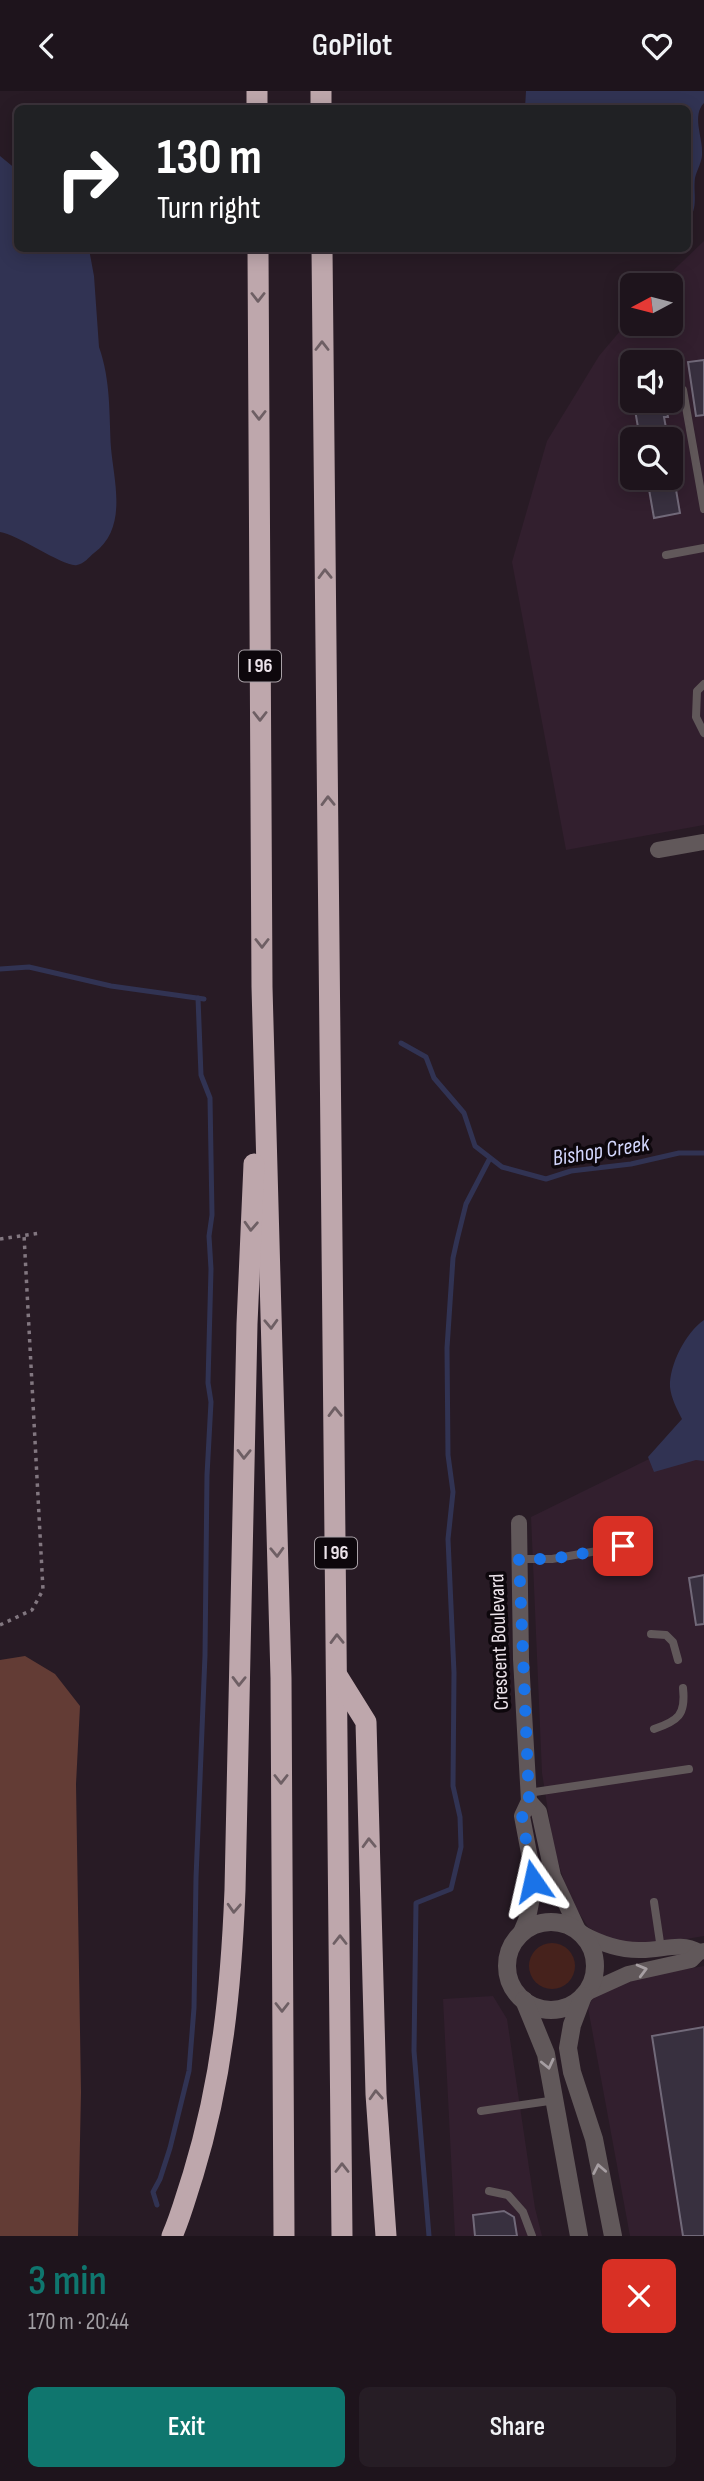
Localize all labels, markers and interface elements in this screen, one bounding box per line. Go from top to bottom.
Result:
text: GoPilot [312,26,392,65]
icon: back [28,27,66,65]
icon: heart [638,27,676,65]
text: 130 m [157,129,262,188]
icon: right [42,133,133,224]
text: Turn right [157,189,261,228]
north arrow [620,273,682,336]
map controls [620,273,683,490]
one-way arrow [250,293,266,303]
one-way arrow [314,341,330,351]
button: sound [620,350,683,413]
one-way arrow [251,410,267,420]
button: search [620,427,683,490]
one-way arrow [317,568,332,579]
road number: I 96 [239,651,281,681]
one-way arrow [252,711,268,721]
one-way arrow [320,796,335,807]
one-way arrow [254,938,269,949]
water label: Bishop Creek [551,1129,653,1172]
one-way arrow [244,1221,259,1232]
one-way arrow [263,1320,279,1330]
one-way arrow [327,1406,343,1417]
one-way arrow [236,1449,252,1459]
pin [593,1516,653,1576]
icon: arrive [604,1527,642,1565]
road number: I 96 [315,1537,357,1569]
one-way arrow [269,1547,285,1557]
street label: Crescent Boulevard [484,1573,514,1711]
one-way arrow [329,1634,345,1644]
one-way arrow [232,1676,247,1687]
one-way arrow [273,1774,289,1785]
one-way arrow [361,1837,377,1847]
position arrow [496,1844,570,1918]
one-way arrow [227,1903,242,1914]
one-way arrow [332,1935,348,1945]
one-way arrow [636,1964,648,1978]
one-way arrow [274,2002,290,2012]
one-way arrow [540,2058,554,2070]
one-way arrow [368,2089,383,2100]
one-way arrow [334,2162,350,2173]
one-way arrow [593,2163,608,2175]
text: 3 min [28,2256,107,2307]
button: close [602,2259,676,2333]
text: 170 m · 20:44 [28,2308,129,2336]
button: Exit [28,2387,345,2467]
button: Share [359,2387,676,2467]

